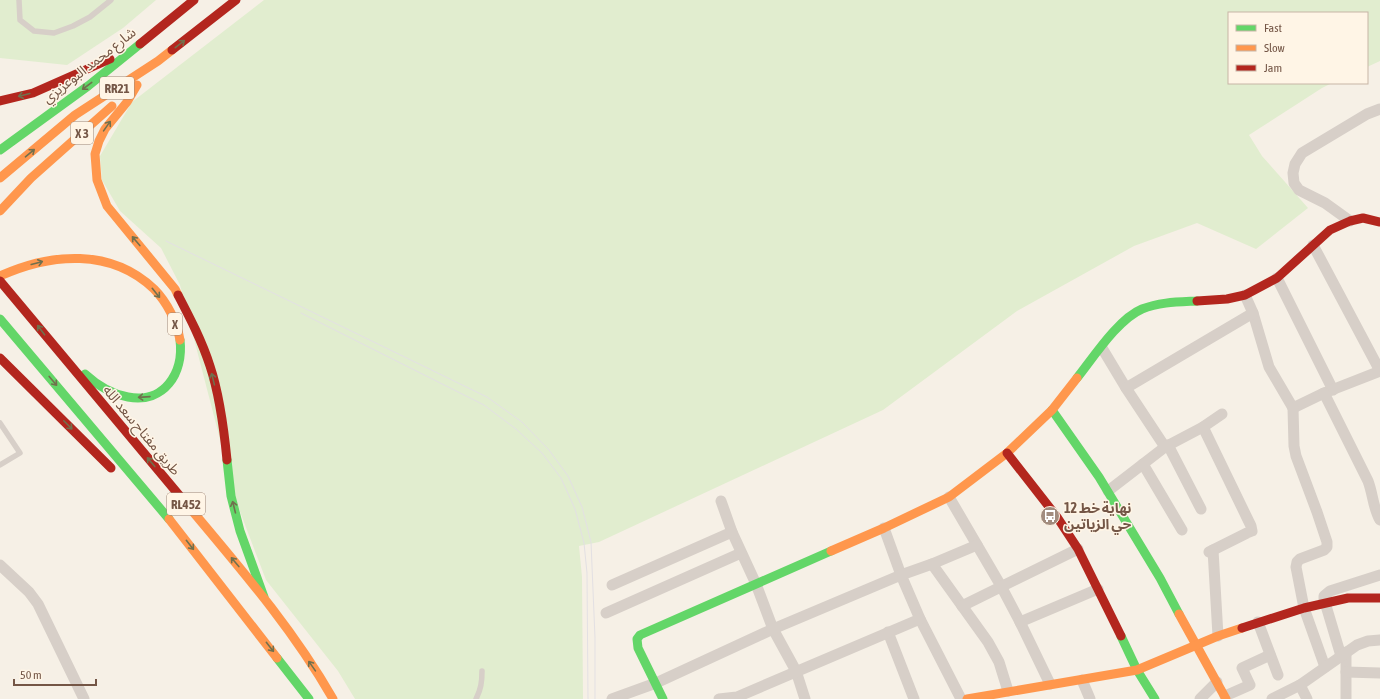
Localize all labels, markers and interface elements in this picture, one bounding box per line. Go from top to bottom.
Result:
legend [1228,12,1368,84]
text: Fast [1264,21,1282,35]
street label: شارع محمد البوعزيزي [39,24,141,109]
one-way arrow [174,40,185,48]
text: Slow [1264,41,1285,55]
text: Jam [1264,61,1282,75]
road number: RR21 [100,77,134,99]
one-way arrow [82,82,93,91]
one-way arrow [18,92,31,100]
one-way arrow [103,121,111,132]
road number: X 3 [71,122,93,144]
one-way arrow [24,149,35,158]
one-way arrow [132,235,141,246]
one-way arrow [30,259,43,266]
one-way arrow [152,287,161,298]
road number: X [168,313,182,335]
one-way arrow [37,325,45,336]
one-way arrow [209,373,216,386]
one-way arrow [48,375,57,386]
street label: طريق مفتاح سعد الله [98,382,184,480]
one-way arrow [138,394,151,401]
one-way arrow [63,420,73,430]
one-way arrow [147,457,156,468]
road number: RL452 [167,493,205,515]
place label: نهاية خط 12 حي الزياتين [1064,500,1132,535]
one-way arrow [230,501,237,514]
bus stop icon: نهاية خط 12 حي الزياتين [1039,505,1061,527]
one-way arrow [186,539,194,550]
one-way arrow [230,557,239,567]
one-way arrow [266,642,274,653]
scale bar [14,661,96,687]
one-way arrow [308,661,316,672]
text: 50 m [20,668,42,682]

